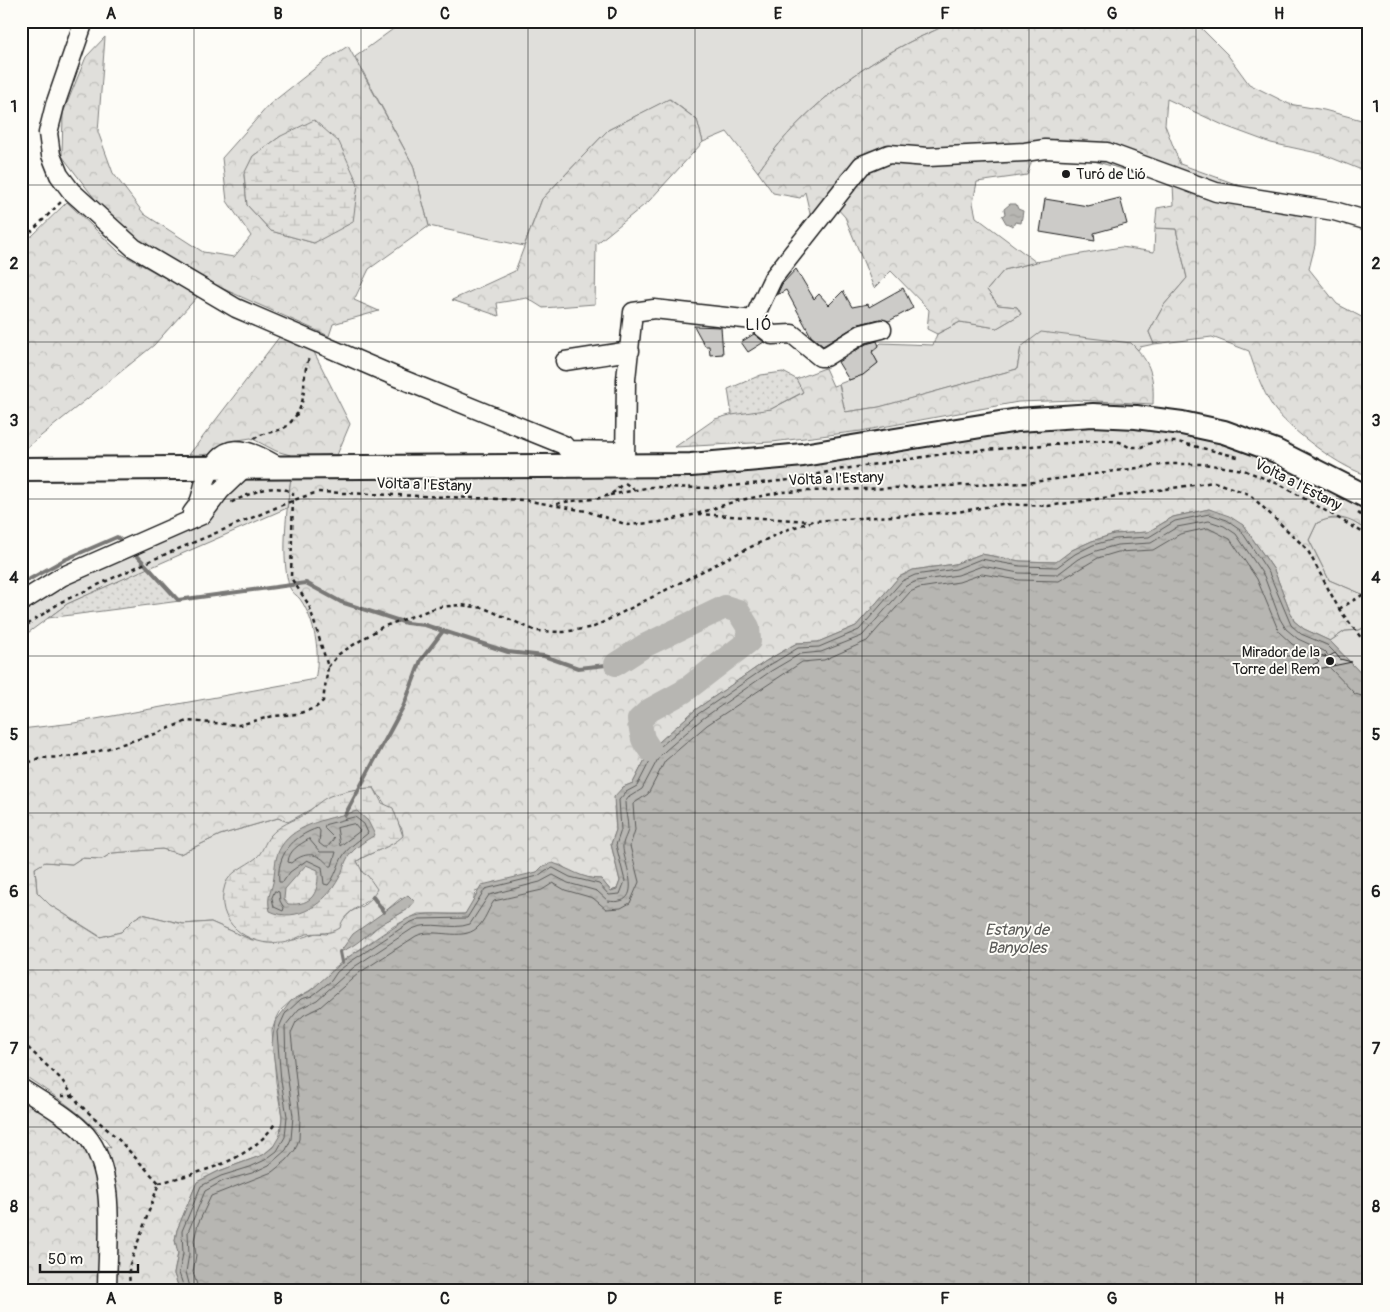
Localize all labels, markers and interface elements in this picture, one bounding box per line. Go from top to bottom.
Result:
text: A [106,4,117,24]
text: B [273,4,283,24]
text: C [440,4,450,24]
text: D [607,4,617,24]
text: E [774,4,783,24]
text: F [940,4,950,24]
text: G [1107,4,1118,24]
text: H [1274,4,1284,24]
text: 1 [11,97,17,117]
text: 1 [1373,97,1379,117]
place label: Turó de Lió [1076,165,1146,184]
marker: Turó de Lió [1060,168,1072,180]
text: 2 [10,254,19,274]
text: 2 [1372,254,1381,274]
district label: LIÓ [745,314,773,335]
text: 3 [10,411,19,431]
text: 3 [1372,411,1381,431]
street label: Volta a l'Estany [1251,455,1345,515]
street label: Volta a l'Estany [788,468,885,490]
street label: Volta a l'Estany [376,474,473,496]
text: 4 [9,568,19,588]
text: 4 [1371,568,1381,588]
place label: Mirador de la Torre del Rem [1232,643,1320,679]
marker: Mirador de la Torre del Rem [1324,655,1336,667]
text: 5 [10,725,19,745]
text: 5 [1372,725,1381,745]
text: 6 [9,882,19,902]
text: 6 [1371,882,1381,902]
water label: Estany de Banyoles [985,920,1051,958]
text: 7 [10,1039,19,1059]
text: 7 [1372,1039,1381,1059]
text: 8 [10,1197,18,1217]
text: 8 [1372,1197,1380,1217]
scale bar [40,1242,138,1274]
text: 50 m [48,1250,83,1269]
text: A [106,1289,117,1309]
text: B [273,1289,283,1309]
text: C [440,1289,450,1309]
text: D [607,1289,617,1309]
text: E [774,1289,783,1309]
text: F [940,1289,950,1309]
text: G [1107,1289,1118,1309]
text: H [1274,1289,1284,1309]

